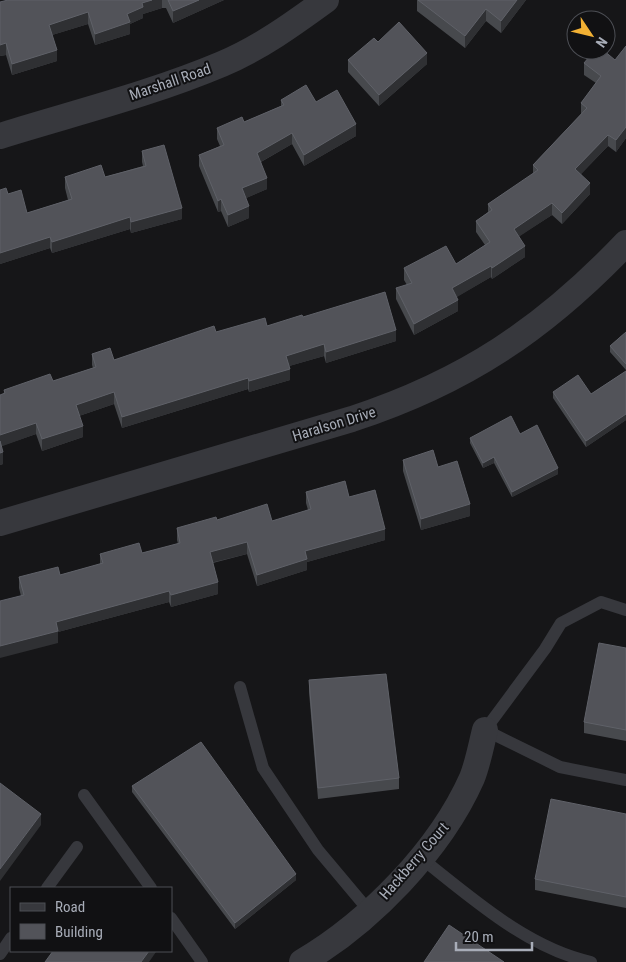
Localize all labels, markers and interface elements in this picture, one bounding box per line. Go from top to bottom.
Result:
north arrow [566,10,616,60]
text: N [593,34,611,51]
street label: Marshall Road [127,60,213,104]
street label: Haralson Drive [290,403,378,445]
street label: Hackberry Court [376,819,452,903]
legend [10,887,172,952]
text: Road [55,898,85,916]
scale bar [456,920,532,952]
text: Building [55,923,103,941]
text: 20 m [464,928,494,946]

